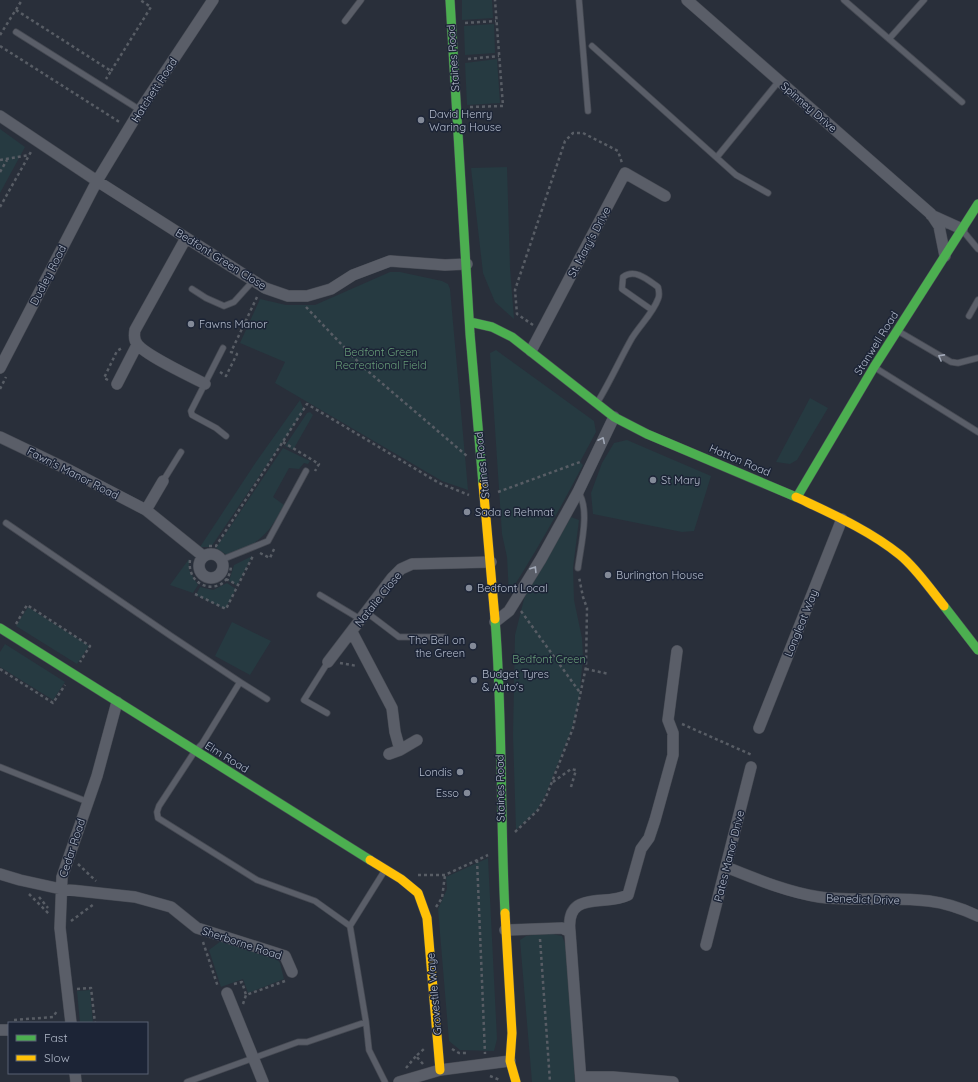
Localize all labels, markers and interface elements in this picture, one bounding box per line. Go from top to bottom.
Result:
street label: Staines Road [444,24,462,92]
street label: Hatchett Road [128,55,180,125]
street label: Spinney Drive [778,79,840,135]
place label: David Henry Waring House [429,107,501,134]
marker: David Henry Waring House [416,115,426,125]
street label: St. Mary's Drive [565,204,613,280]
street label: Bedfont Green Close [173,225,269,293]
street label: Dudley Road [27,242,69,308]
street label: Stanwell Road [851,308,901,378]
place label: Fawns Manor [199,317,268,331]
marker: Fawns Manor [186,319,196,329]
park label: Bedfont Green Recreational Field [335,345,427,372]
one-way arrow [938,355,945,362]
street label: Staines Road [472,431,492,499]
one-way arrow [597,437,605,444]
street label: Hatton Road [707,441,773,479]
street label: Fawn's Manor Road [25,444,121,502]
place label: St Mary [661,473,700,487]
marker: St Mary [648,475,658,485]
place label: Sada e Rehmat [475,505,554,519]
marker: Sada e Rehmat [462,507,472,517]
one-way arrow [530,566,537,573]
place label: Burlington House [616,568,704,582]
street label: Natalie Close [352,569,404,629]
marker: Burlington House [603,570,613,580]
place label: Bedfont Local [477,581,548,595]
marker: Bedfont Local [464,583,474,593]
street label: Longleat Way [781,587,821,659]
place label: The Bell on the Green [408,633,465,660]
marker: The Bell on the Green [468,641,478,651]
park label: Bedfont Green [512,652,586,666]
place label: Budget Tyres & Auto's [482,667,549,694]
marker: Budget Tyres & Auto's [469,675,479,685]
street label: Elm Road [202,738,252,776]
street label: Staines Road [492,754,508,822]
place label: Londis [419,765,452,779]
marker: Londis [455,767,465,777]
place label: Esso [436,786,459,800]
marker: Esso [462,788,472,798]
street label: Pates Manor Drive [711,809,747,903]
street label: Cedar Road [56,817,88,879]
street label: Benedict Drive [826,891,900,907]
street label: Sherborne Road [200,923,284,963]
street label: Grovestile Waye [423,952,445,1036]
legend [8,1022,148,1074]
text: Fast [44,1030,68,1045]
text: Slow [44,1050,70,1065]

